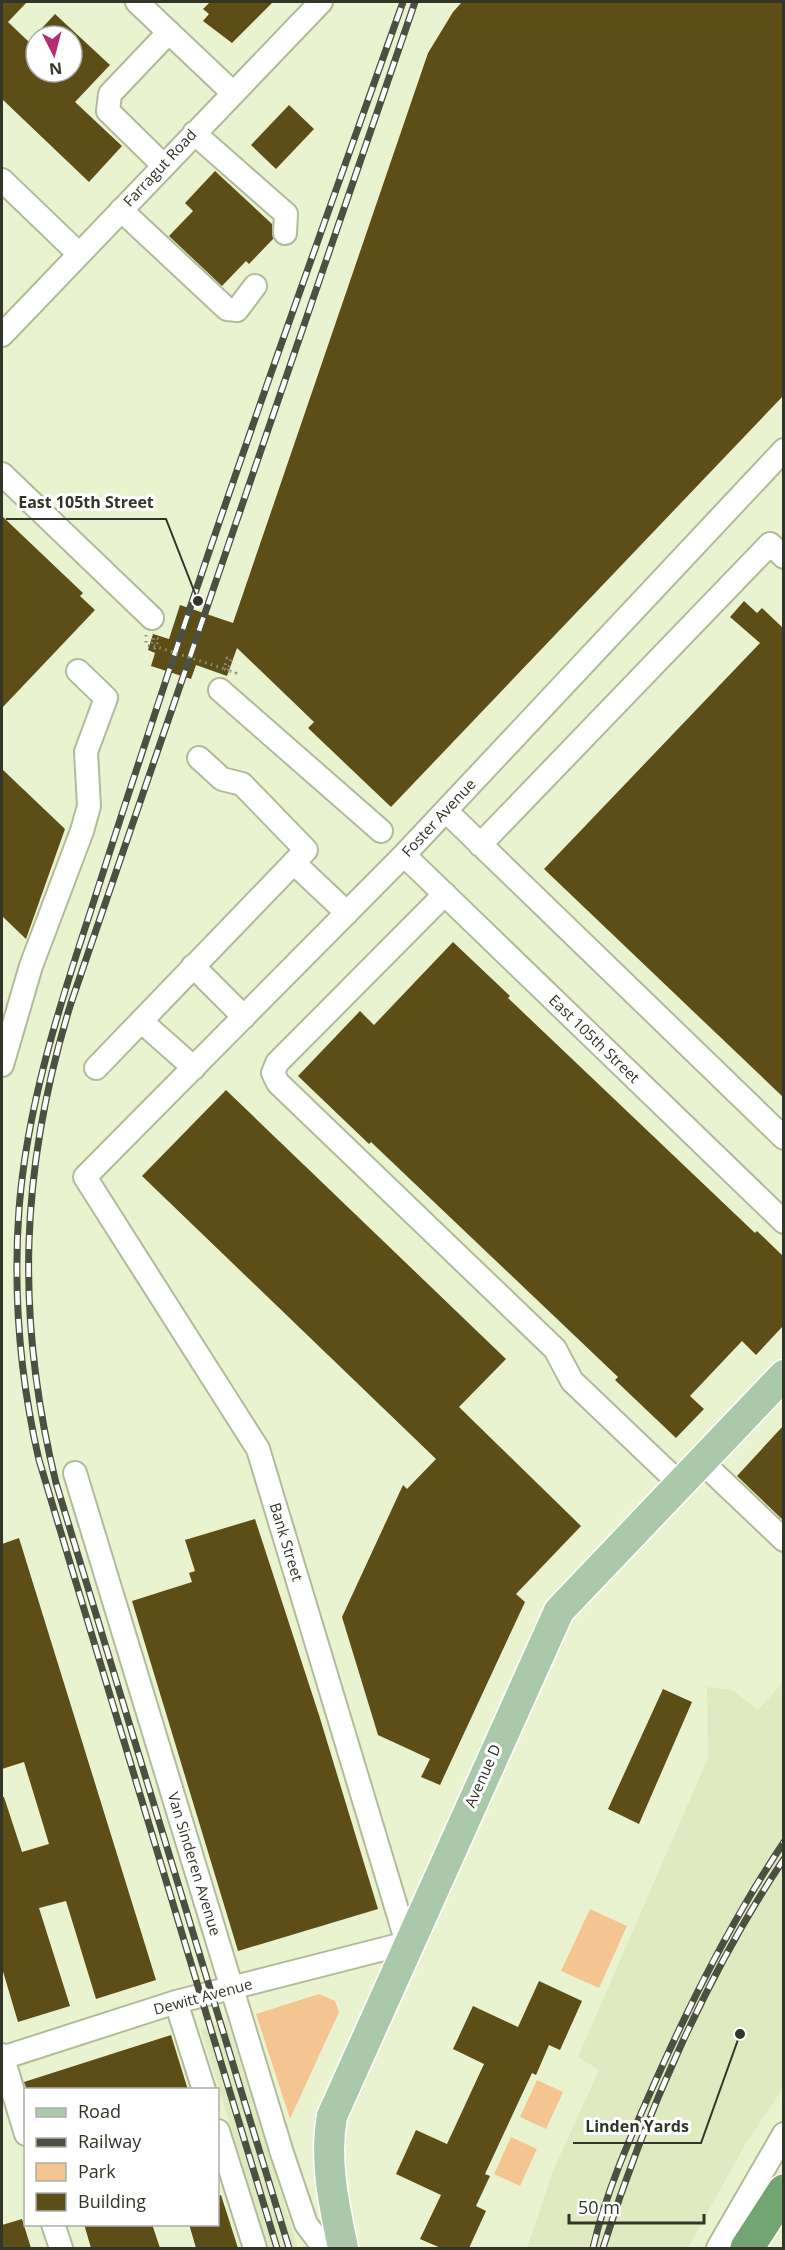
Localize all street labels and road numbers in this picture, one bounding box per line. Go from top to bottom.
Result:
street label: Farragut Road [118,124,200,210]
street label: Foster Avenue [397,774,480,861]
street label: East 105th Street [545,990,644,1087]
street label: Bank Street [266,1500,308,1583]
street label: Avenue D [459,1741,505,1810]
street label: Van Sinderen Avenue [164,1790,226,1938]
street label: Dewitt Avenue [151,1973,254,2019]

